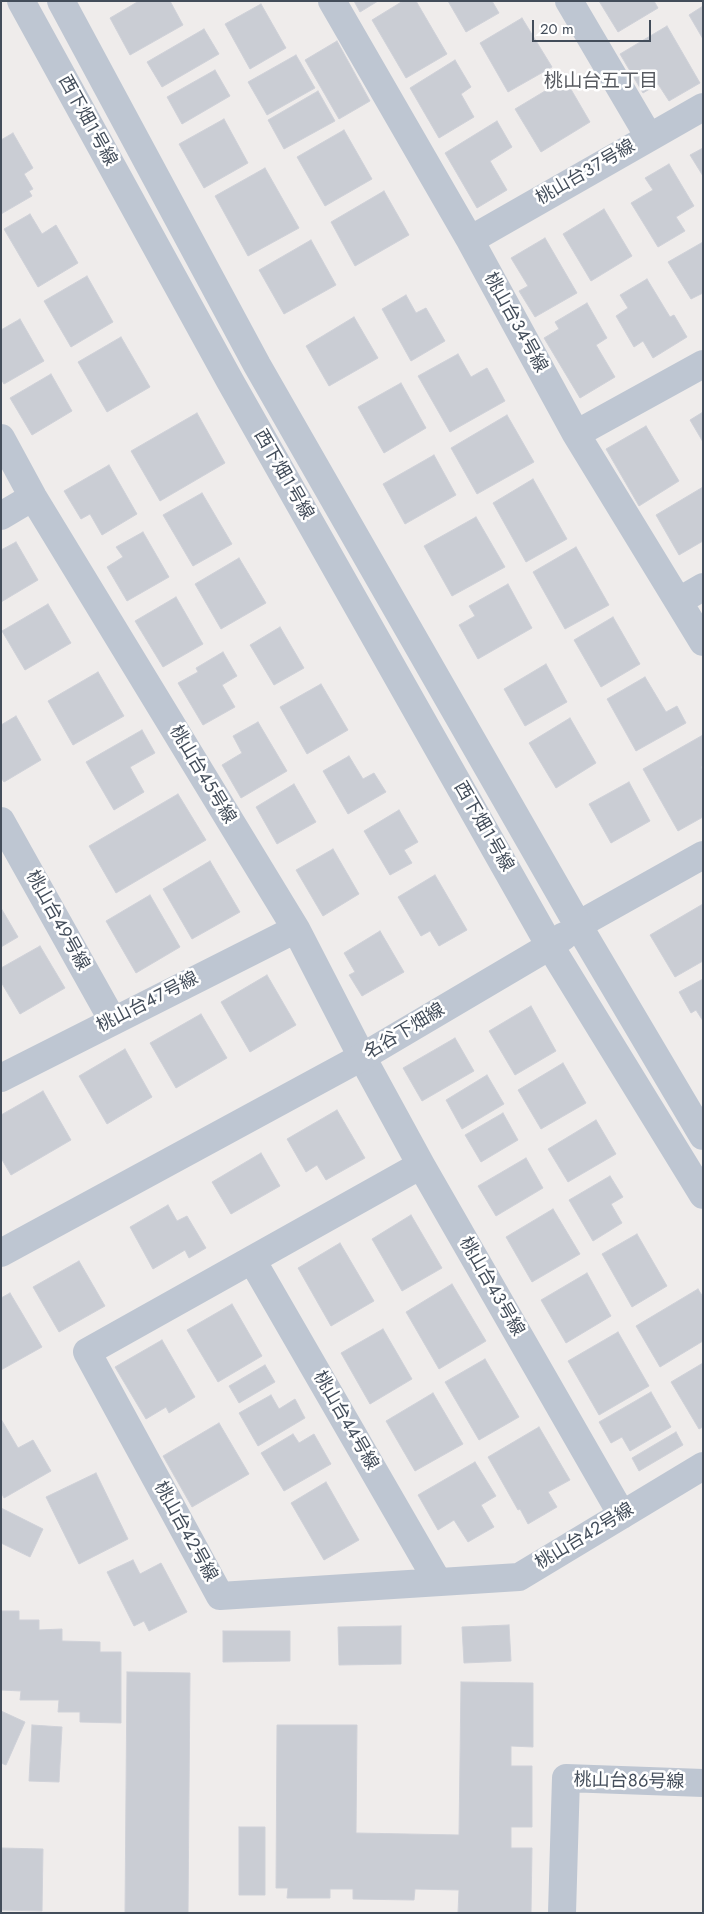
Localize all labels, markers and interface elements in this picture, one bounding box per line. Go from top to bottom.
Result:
scale bar [534,10,653,42]
text: 20 m [540,18,574,40]
district label: 桃山台五丁目 [544,71,658,93]
street label: 西下畑１号線 [53,72,121,170]
street label: 桃山台３７号線 [533,136,639,210]
street label: 桃山台３４号線 [479,269,551,377]
street label: 西下畑１号線 [249,426,317,524]
street label: 桃山台４５号線 [164,722,240,828]
street label: 西下畑１号線 [449,778,517,876]
street label: 桃山台４９号線 [21,867,93,975]
street label: 桃山台４７号線 [94,968,202,1038]
street label: 名谷下畑線 [361,1000,449,1064]
street label: 桃山台４３号線 [454,1234,528,1340]
street label: 桃山台４４号線 [308,1368,382,1474]
street label: 桃山台４２号線 [149,1478,221,1586]
street label: 桃山台４２号線 [532,1499,638,1575]
street label: 桃山台８６号線 [573,1770,685,1794]

